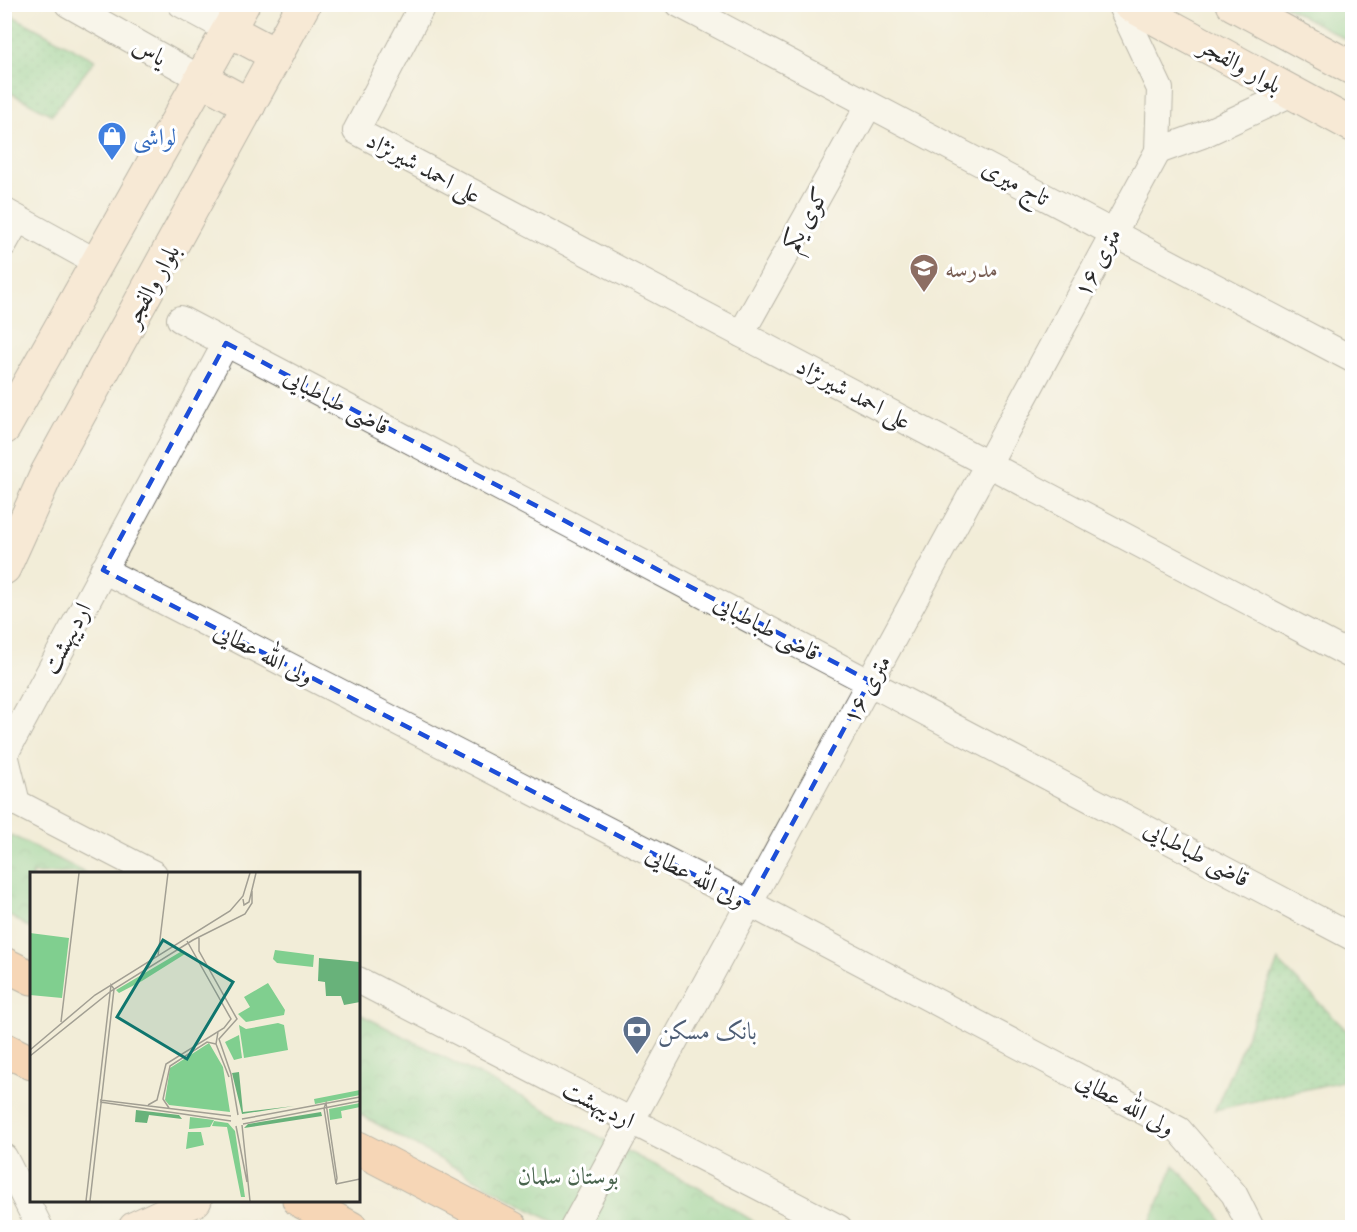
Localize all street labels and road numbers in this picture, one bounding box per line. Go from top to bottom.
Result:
street label: یاس [127,27,175,75]
street label: بلوار والفجر [1191,27,1289,102]
street label: علی احمد شیرنژاد [360,122,488,212]
street label: تاج میری [974,150,1056,218]
street label: کوی یکم [773,180,841,260]
street label: ۱۶ متری [1064,221,1130,303]
street label: بلوار والفجر [113,237,188,335]
street label: علی احمد شیرنژاد [790,348,918,438]
street label: قاضی طباطبایی [278,358,396,444]
street label: قاضی طباطبایی [708,584,826,670]
street label: اردیبهشت [32,596,100,680]
street label: ولی الله عطایی [208,612,321,693]
street label: ۱۶ متری [833,648,899,730]
street label: قاضی طباطبایی [1138,810,1256,896]
street label: ولی الله عطایی [640,835,753,916]
street label: ولی الله عطایی [1070,1061,1182,1145]
street label: اردیبهشت [557,1071,641,1137]

